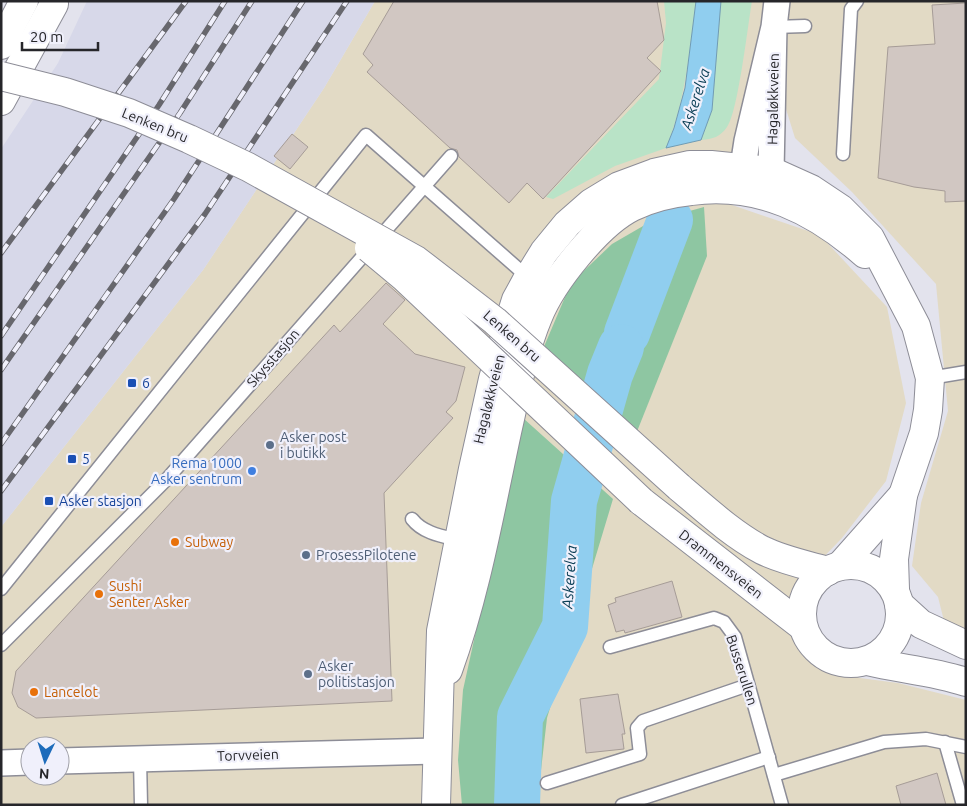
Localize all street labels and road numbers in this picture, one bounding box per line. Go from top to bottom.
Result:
street label: Hagaløkkveien [764,53,782,145]
street label: Lenken bru [120,104,190,146]
street label: Lenken bru [480,307,544,365]
street label: Skysstasjon [243,326,303,390]
street label: Hagaløkkveien [470,352,508,446]
street label: Drammensveien [676,526,766,602]
street label: Busserullen [723,633,761,707]
street label: Torvveien [217,746,279,764]

